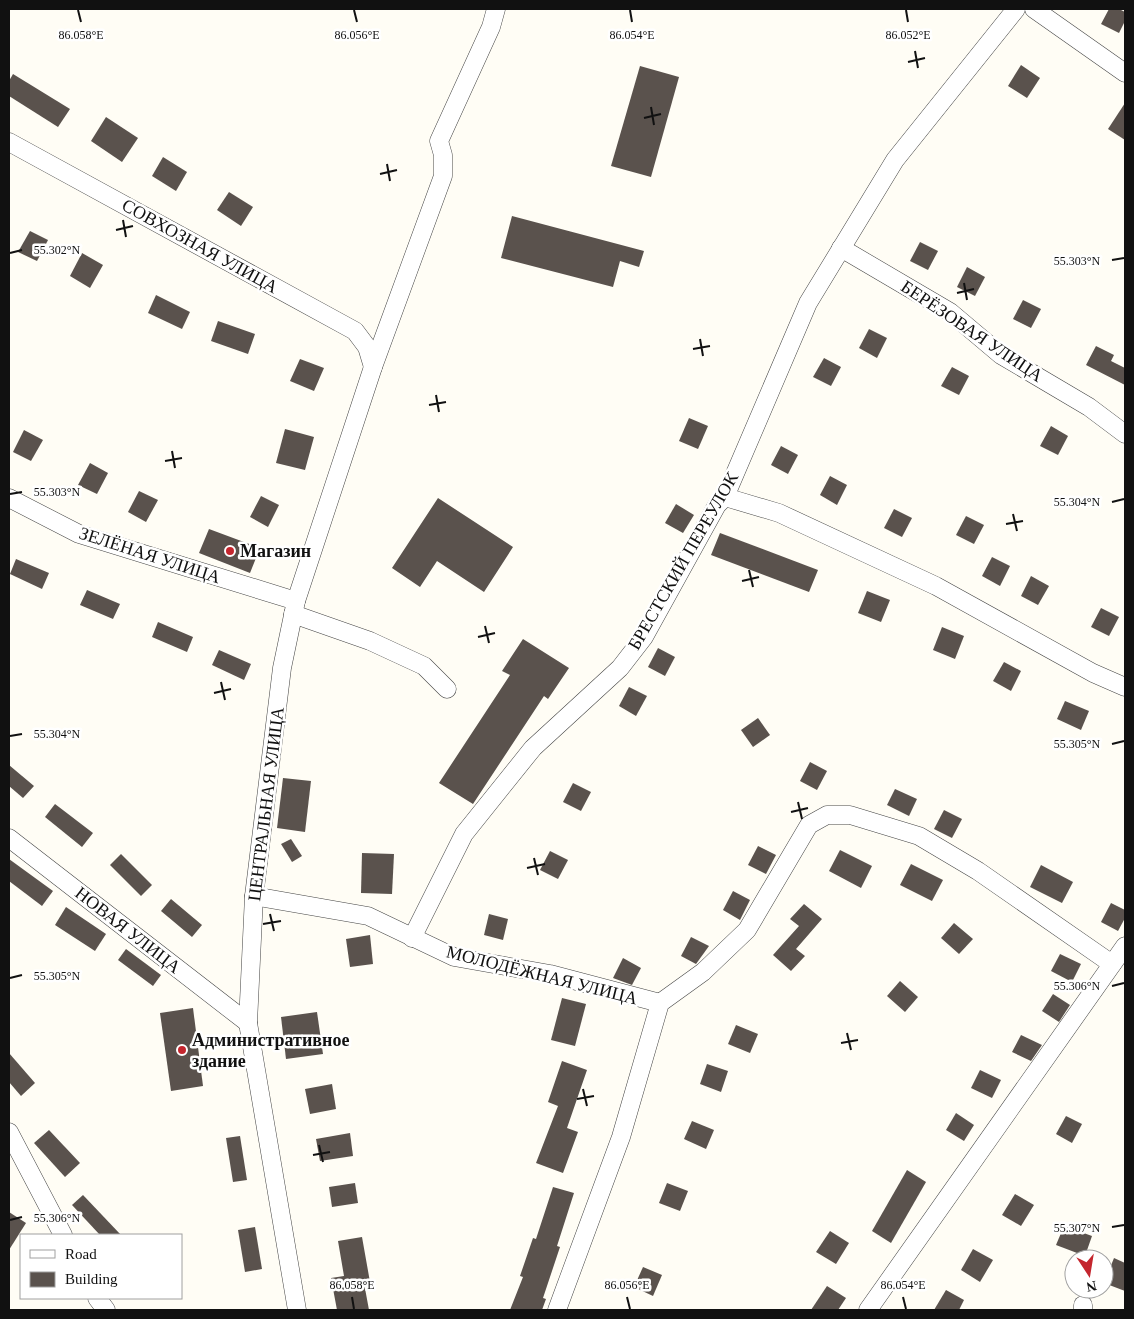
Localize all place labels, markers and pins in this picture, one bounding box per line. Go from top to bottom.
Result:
place label: Магазин [240,541,311,561]
marker: Магазин [224,545,236,557]
place label: Административное здание [192,1030,349,1071]
marker: Административное здание [176,1044,188,1056]

